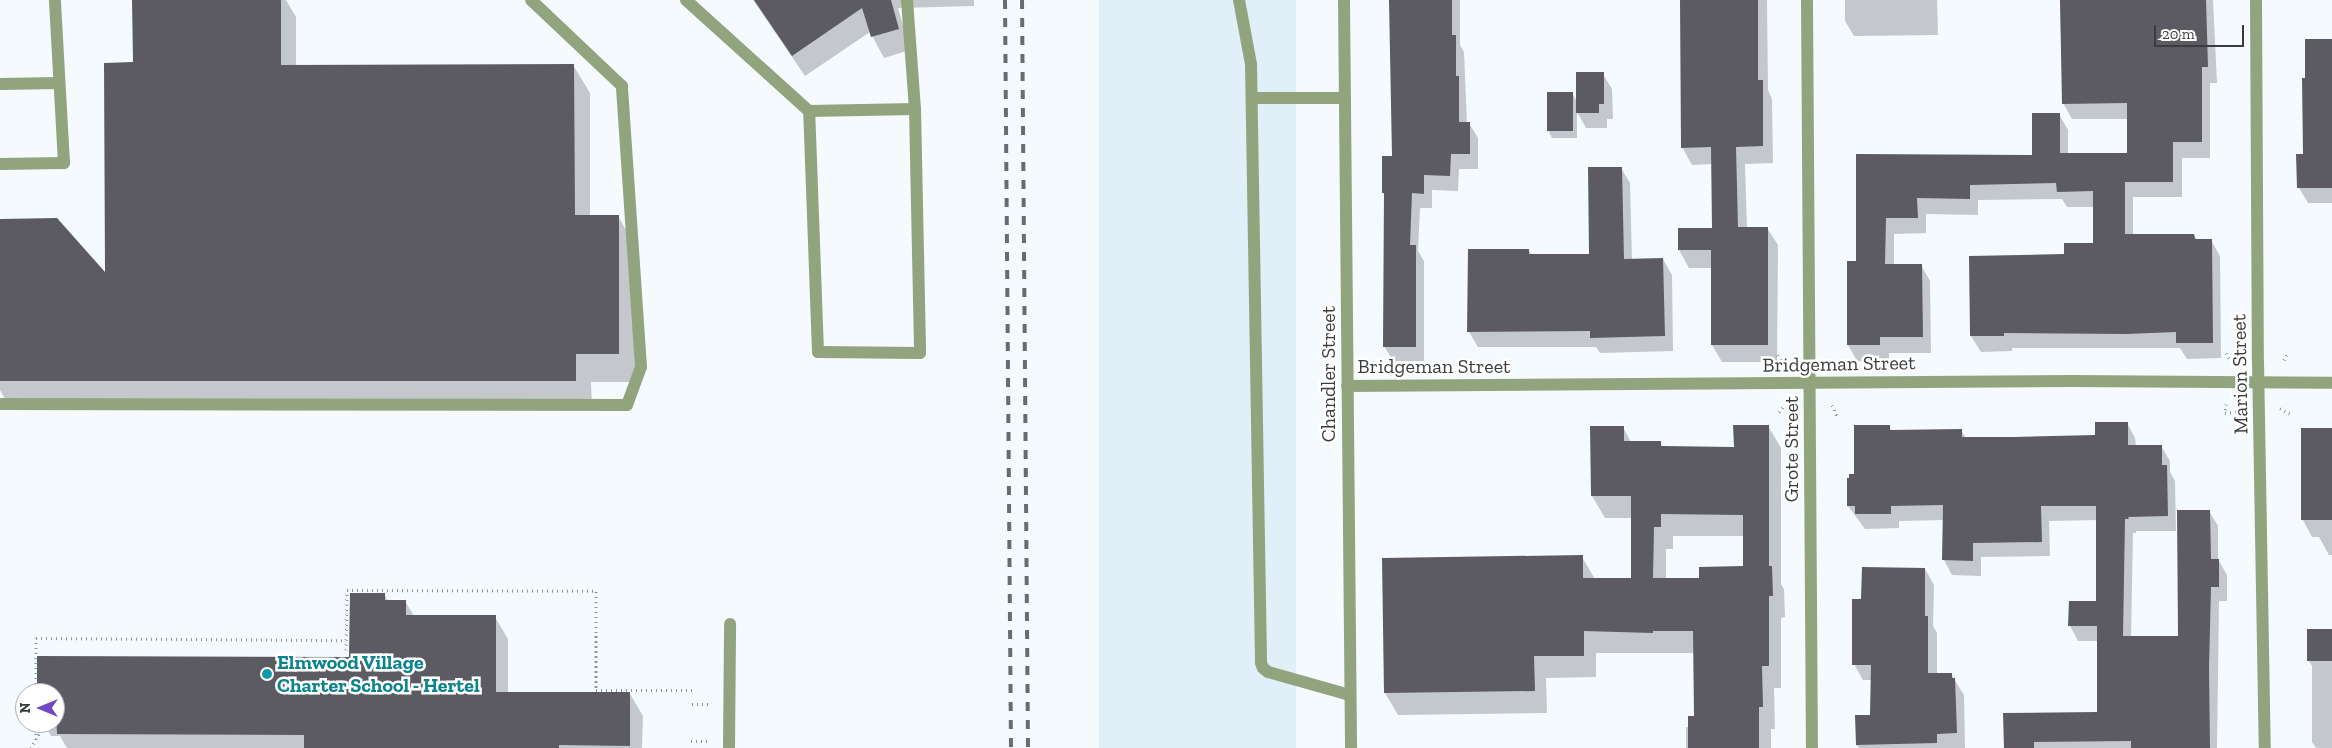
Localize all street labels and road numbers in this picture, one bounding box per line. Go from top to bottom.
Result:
street label: Chandler Street [1316,306,1340,442]
street label: Marion Street [2227,314,2253,434]
street label: Bridgeman Street [1762,351,1916,377]
street label: Bridgeman Street [1357,354,1511,378]
street label: Grote Street [1779,396,1803,502]

